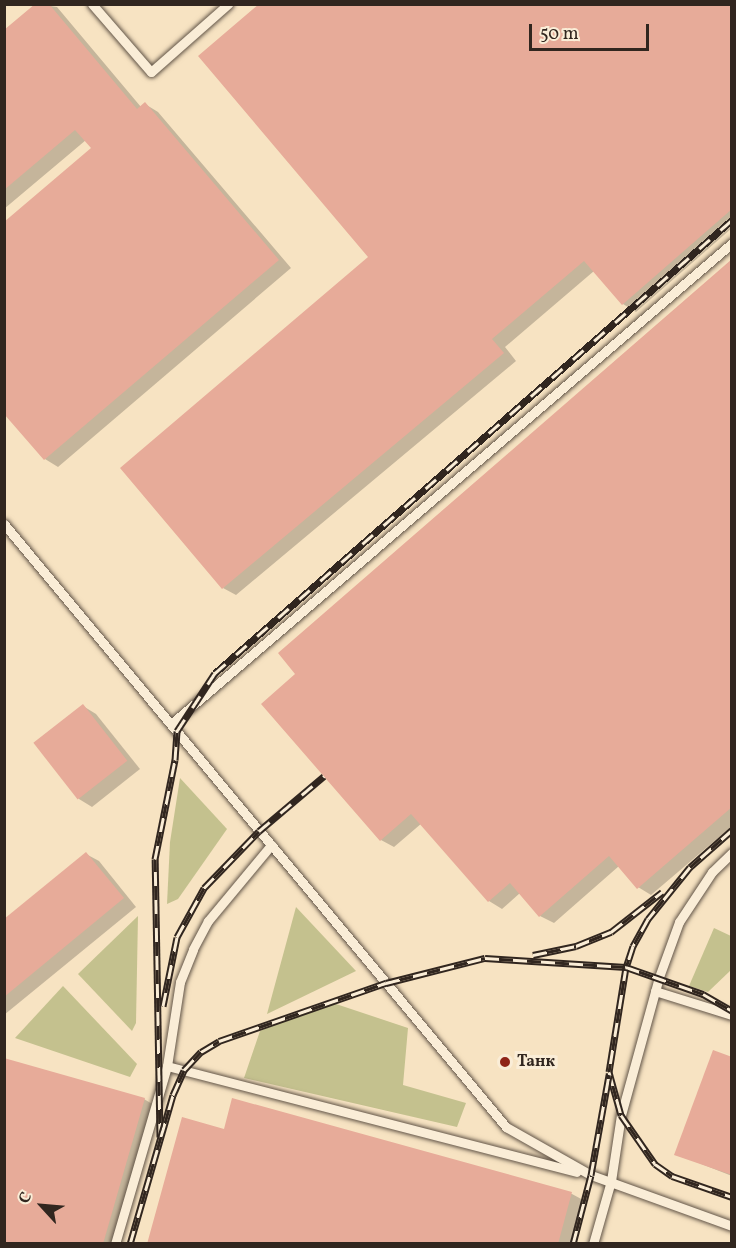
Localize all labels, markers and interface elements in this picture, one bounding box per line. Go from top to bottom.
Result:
scale bar [532,12,652,50]
text: 50 m [540,22,579,47]
place label: Танк [517,1052,555,1072]
marker: Танк [498,1055,512,1069]
north arrow [12,1176,72,1236]
text: С [14,1189,38,1208]

